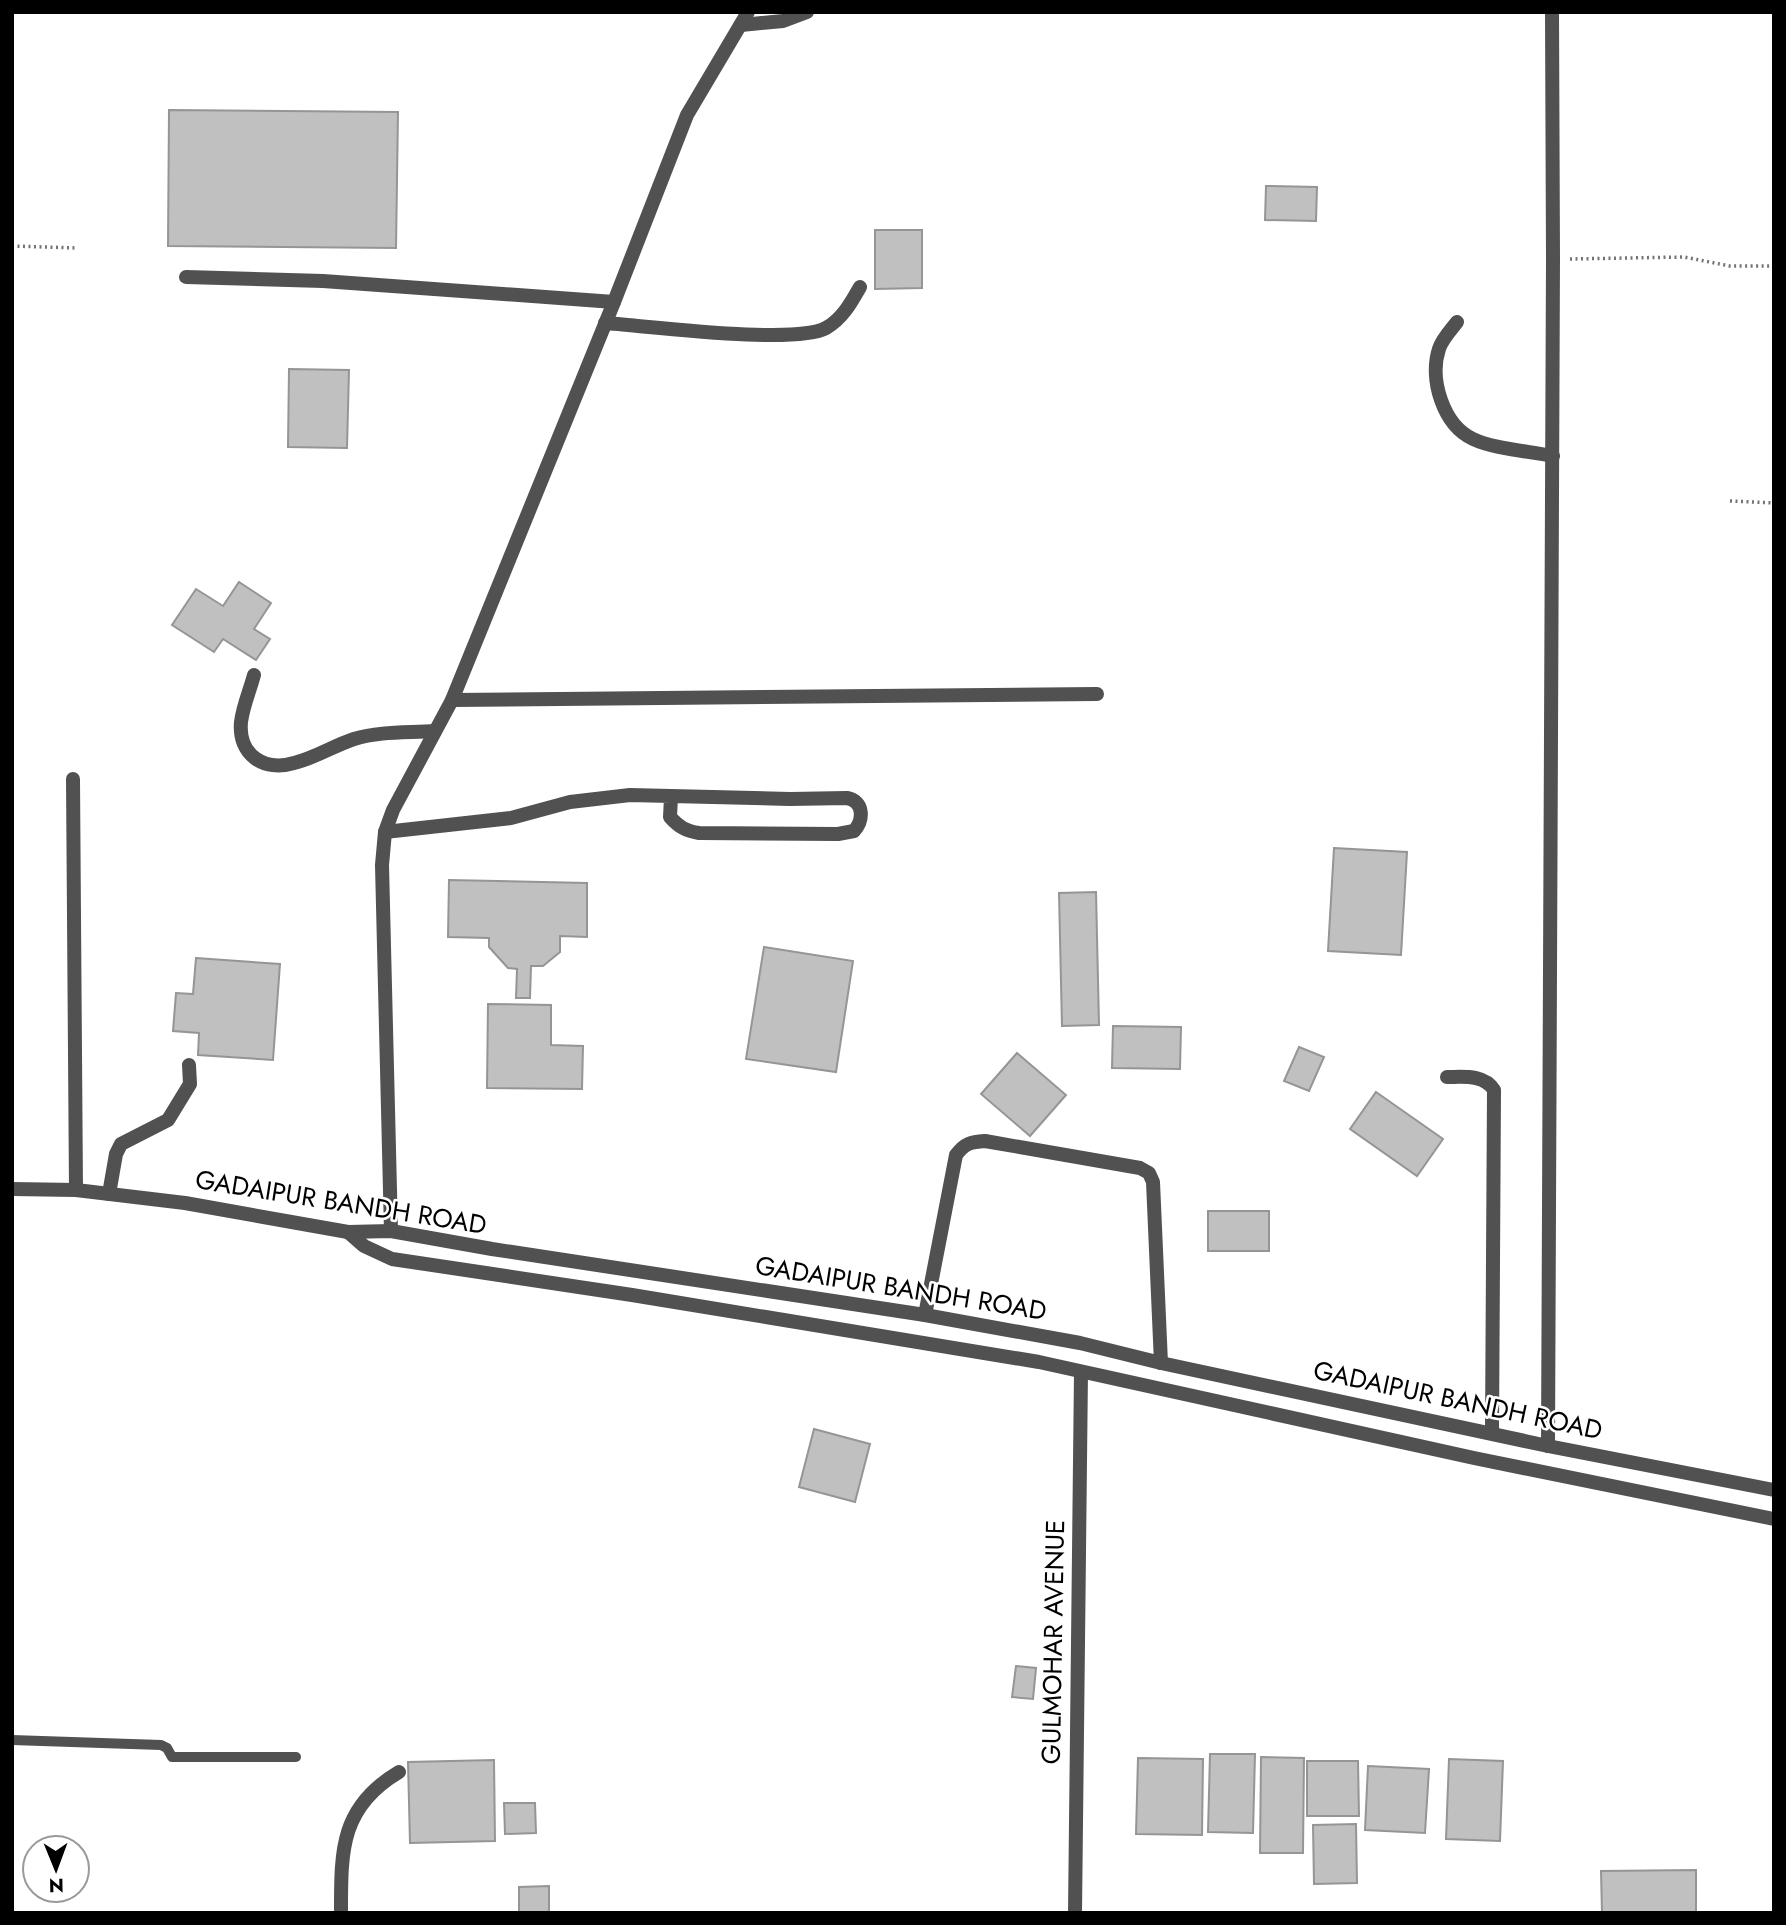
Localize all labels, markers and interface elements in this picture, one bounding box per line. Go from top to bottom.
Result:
street label: GADAIPUR BANDH ROAD [193,1160,489,1244]
street label: GADAIPUR BANDH ROAD [753,1246,1049,1330]
street label: GADAIPUR BANDH ROAD [1310,1351,1606,1449]
street label: GULMOHAR AVENUE [1032,1519,1074,1765]
north arrow [21,1834,91,1904]
text: N [49,1872,64,1899]

